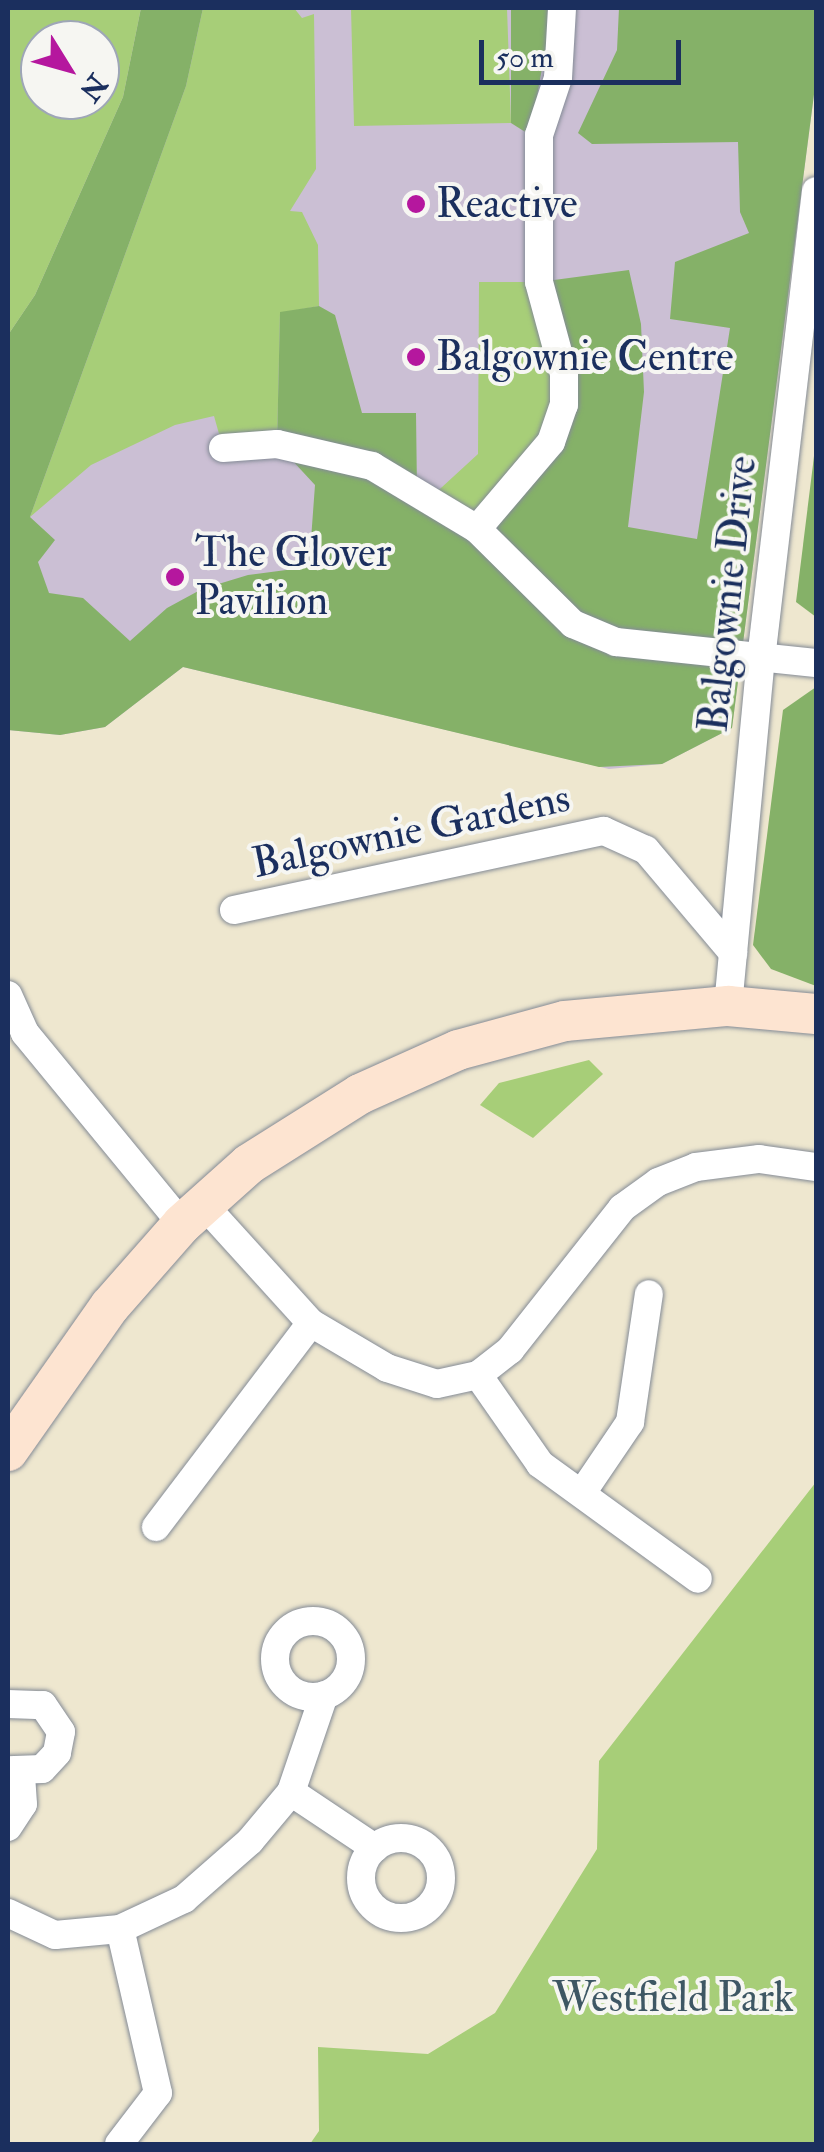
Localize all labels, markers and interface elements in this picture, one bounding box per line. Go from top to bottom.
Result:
north arrow [20,20,120,120]
scale bar [484,20,686,82]
text: 50 m [496,39,554,76]
text: N [71,67,114,108]
place label: Reactive [436,179,577,229]
marker: Reactive [405,193,427,215]
place label: Balgownie Centre [436,332,734,382]
marker: Balgownie Centre [405,346,427,368]
street label: Balgownie Drive [688,453,768,735]
place label: The Glover Pavilion [195,528,391,626]
marker: The Glover Pavilion [164,566,186,588]
street label: Balgownie Gardens [248,773,574,889]
park label: Westfield Park [552,1973,794,2023]

